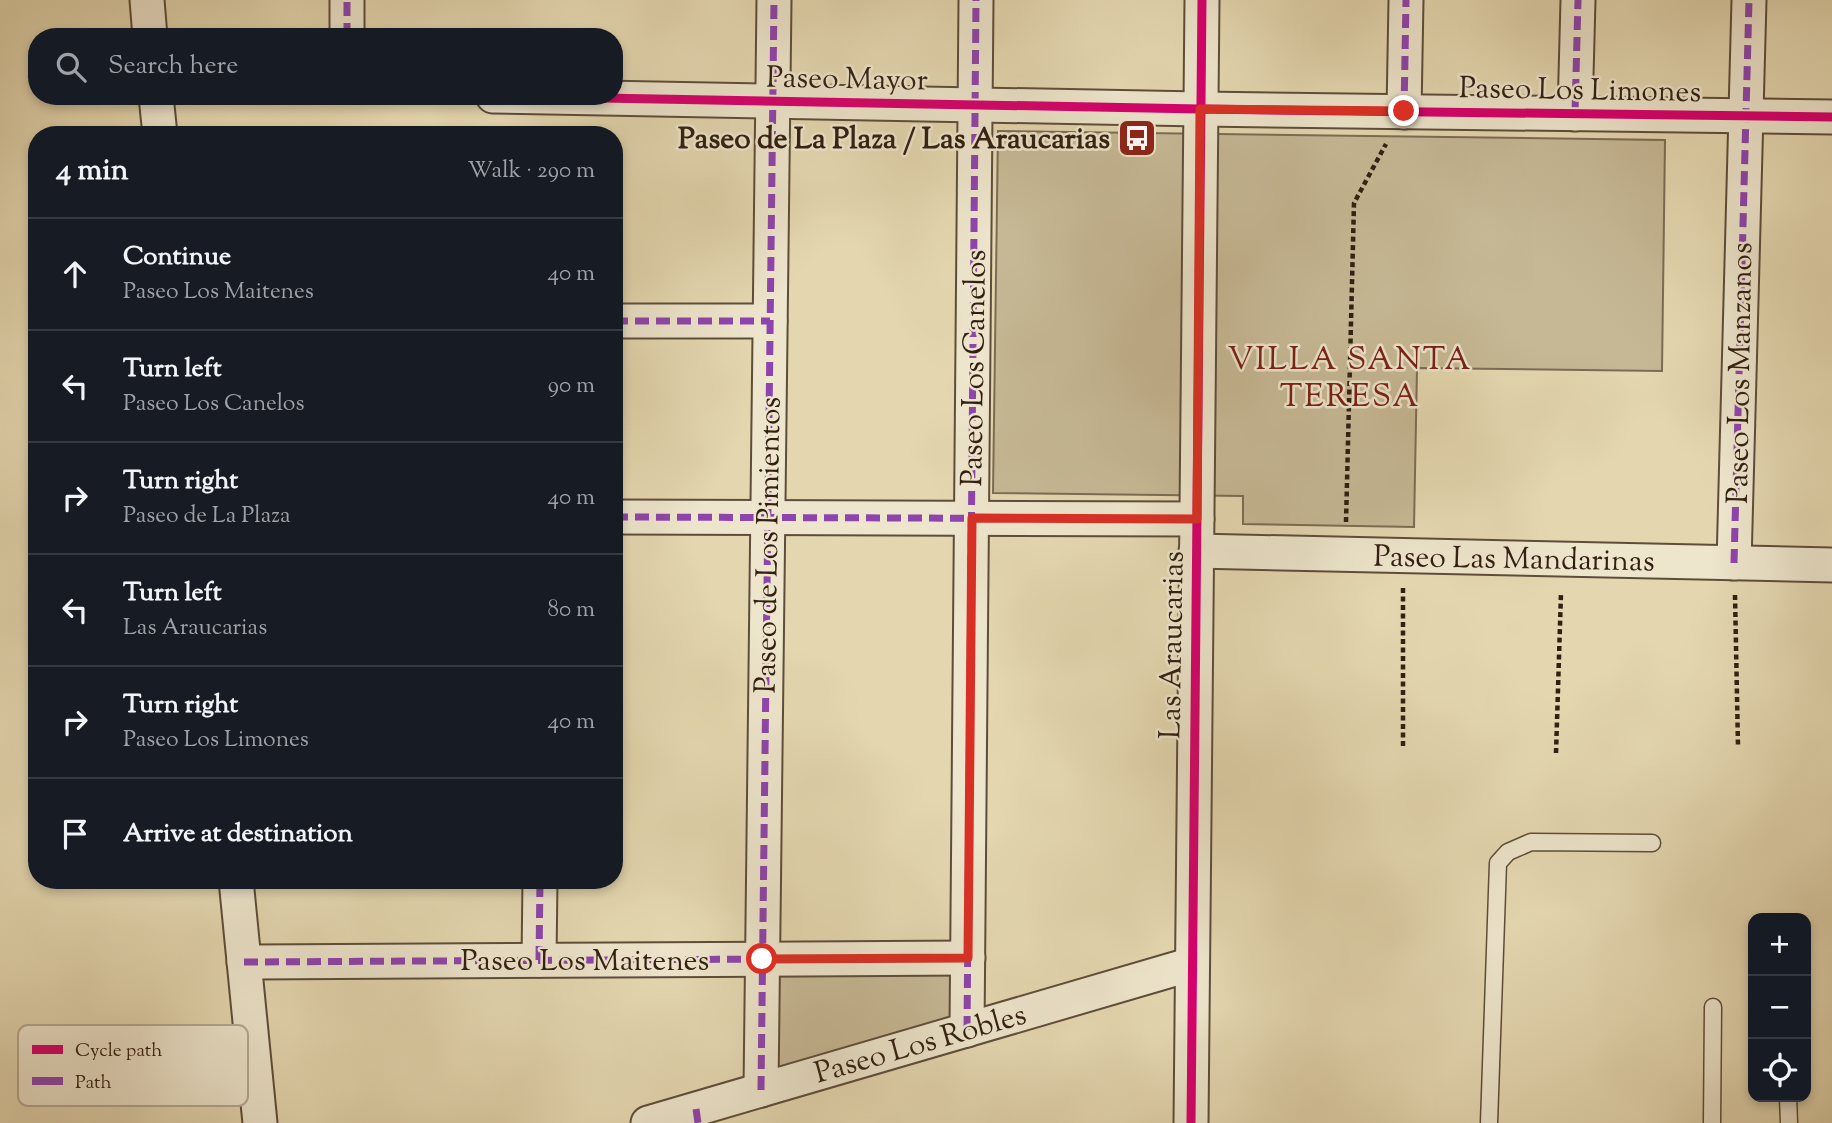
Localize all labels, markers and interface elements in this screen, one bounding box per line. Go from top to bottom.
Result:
search box [28,28,623,105]
icon: search [52,48,90,86]
text: Search here [108,48,238,85]
street label: Paseo Mayor [766,58,928,103]
street label: Paseo Los Limones [1458,68,1701,115]
route end [1388,95,1419,126]
bus stop icon: Paseo de La Plaza / Las Araucarias [1116,117,1158,159]
place label: Paseo de La Plaza / Las Araucarias [678,119,1110,162]
text: 4 min [56,150,129,193]
text: Walk · 290 m [467,155,595,188]
text: Continue [123,239,231,276]
street label: Paseo Los Manzanos [1718,242,1765,504]
street label: Paseo Los Canelos [952,249,999,487]
icon: ahead [56,255,94,293]
text: 40 m [548,258,595,291]
text: Paseo Los Maitenes [123,276,314,309]
district label: VILLA SANTA TERESA [1227,338,1473,421]
text: Turn left [123,351,222,388]
icon: left [56,367,94,405]
text: 90 m [548,370,595,403]
text: Paseo Los Canelos [123,388,304,421]
street label: Paseo de Los Pimientos [745,396,794,694]
text: Turn right [123,463,238,500]
icon: right [56,479,94,517]
text: 40 m [548,482,595,515]
text: Paseo de La Plaza [123,500,291,533]
street label: Paseo Las Mandarinas [1373,537,1655,584]
street label: Las Araucarias [1150,551,1197,739]
text: Turn left [123,575,222,612]
icon: left [56,591,94,629]
text: 80 m [547,594,595,627]
text: Las Araucarias [123,612,267,645]
text: Turn right [123,687,238,724]
icon: right [56,703,94,741]
text: 40 m [548,706,595,739]
text: Paseo Los Limones [123,724,309,757]
icon: arrive [56,815,94,853]
text: Arrive at destination [123,816,353,853]
map controls [1748,913,1811,1102]
button: + [1748,913,1811,976]
street label: Paseo Los Maitenes [461,941,709,984]
route start [746,943,777,974]
button: − [1748,976,1811,1039]
street label: Paseo Los Robles [810,995,1032,1096]
legend [18,1025,248,1106]
text: Cycle path [75,1038,162,1065]
button: locate [1748,1039,1811,1102]
text: Path [75,1070,112,1097]

